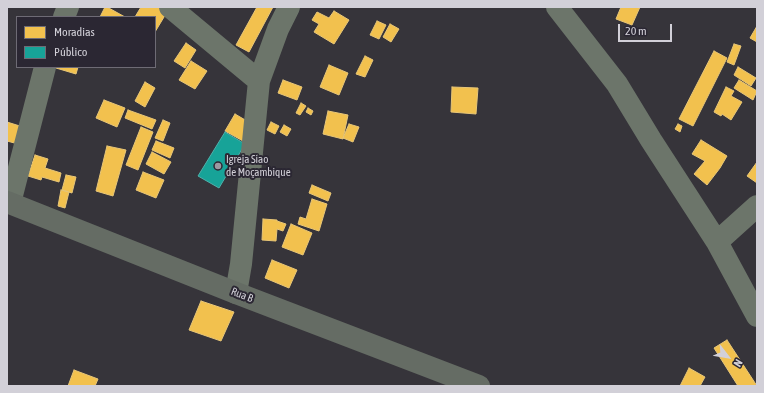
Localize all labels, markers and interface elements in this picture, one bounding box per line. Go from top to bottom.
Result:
legend [16,16,156,68]
scale bar [620,16,674,42]
text: 20 m [625,24,647,38]
text: Moradias [54,25,95,39]
text: Público [54,45,87,59]
place label: Igreja Siao de Moçambique [226,153,291,179]
marker: Igreja Siao de Moçambique [213,161,223,171]
street label: Rua B [229,285,255,305]
north arrow [708,337,748,377]
text: N [731,357,745,369]

